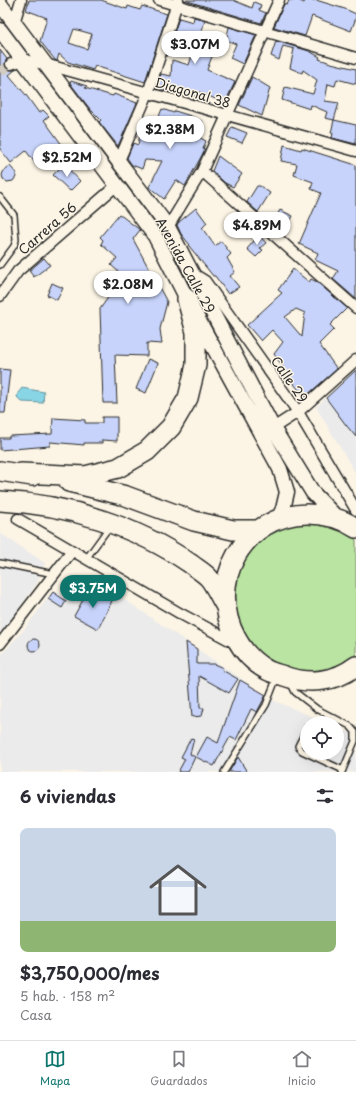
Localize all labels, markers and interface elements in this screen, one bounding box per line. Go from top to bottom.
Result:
pin: $3.07M [162,31,228,65]
text: $3.07M [170,34,220,53]
street label: Diagonal 38 [153,72,233,112]
pin: $2.38M [137,116,203,150]
text: $2.38M [145,119,195,138]
pin: $2.52M [34,144,100,178]
text: $2.52M [42,147,92,166]
street label: Carrera 56 [14,197,80,259]
pin: $4.89M [224,212,290,246]
street label: Avenida Calle 29 [152,214,220,316]
text: $4.89M [233,215,281,234]
pin: $2.08M [95,271,161,305]
text: $2.08M [103,274,153,293]
street label: Calle 29 [267,352,313,406]
pin: $3.75M [60,575,126,609]
text: $3.75M [69,578,117,597]
map controls [300,716,344,760]
button: locate [300,716,344,760]
text: 6 viviendas [20,783,116,809]
icon: filters [314,785,336,807]
icon: home [142,854,214,926]
text: $3,750,000/mes [20,960,160,986]
text: 5 hab. · 158 m² [20,986,115,1005]
text: Casa [20,1005,52,1024]
tab: Mapa [40,1048,70,1089]
tab: Guardados [150,1048,208,1089]
tab: Inicio [288,1048,316,1089]

